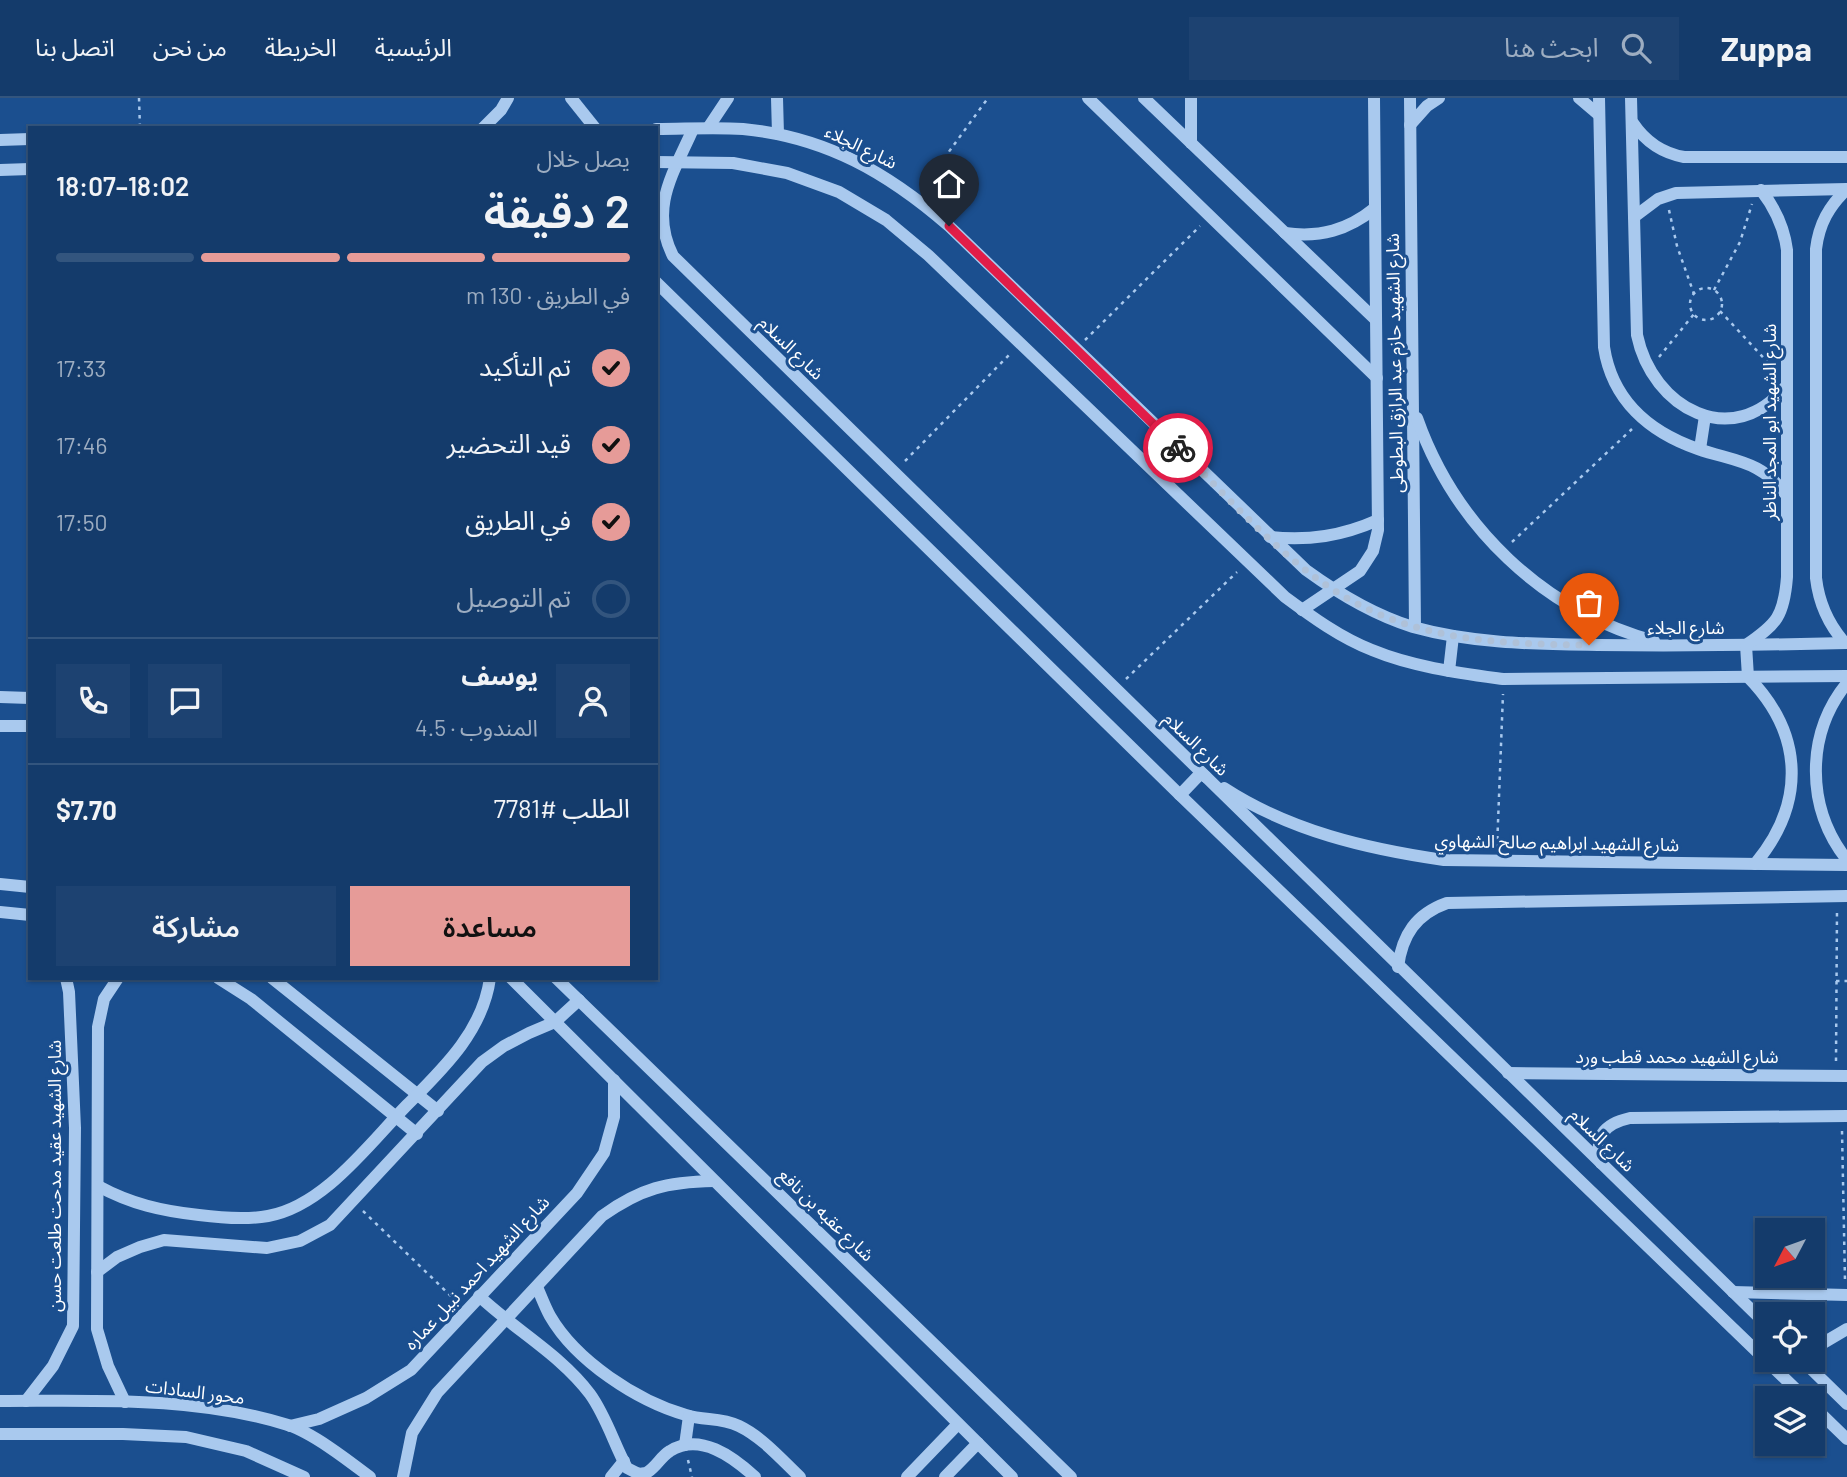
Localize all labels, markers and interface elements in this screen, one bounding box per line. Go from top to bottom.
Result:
search box [1189,17,1679,80]
text: Zuppa [1721,28,1812,68]
icon: search [1617,29,1655,67]
text: ابحث هنا [1504,31,1599,62]
text: اتصل بنا [35,32,115,61]
text: من نحن [153,32,227,61]
text: الخريطة [265,32,337,61]
text: الرئيسية [375,32,452,61]
street label: شارع الجلاء [820,119,901,177]
text: يصل خلال [537,144,630,172]
pin [919,154,979,226]
icon: home [930,165,968,203]
text: 18:02–18:07 [56,170,189,201]
text: 2 دقيقة [484,182,630,237]
street label: شارع الشهيد حازم عبد الرازق البطوطى [1381,233,1411,493]
text: في الطريق · 130 m [466,281,630,309]
street label: شارع السلام [752,311,829,387]
street label: شارع الشهيد ابو المجد الناظر [1758,324,1784,521]
icon: check [592,349,630,387]
text: تم التأكيد [479,350,571,381]
text: 17:33 [56,354,106,382]
courier [1143,413,1213,483]
icon: check [592,426,630,464]
text: قيد التحضير [447,427,571,458]
icon: bike [1159,429,1197,467]
text: 17:46 [56,431,107,459]
icon: check [592,503,630,541]
text: في الطريق [465,504,571,535]
text: 17:50 [56,508,108,536]
pin [1559,573,1619,645]
text: تم التوصيل [456,581,571,612]
icon: bag [1570,584,1608,622]
street label: شارع الجلاء [1647,616,1725,642]
text: يوسف [461,659,538,690]
button: phone [56,664,130,738]
button: chat [148,664,222,738]
button: person [556,664,630,738]
street label: شارع السلام [1157,707,1234,783]
text: المندوب · 4.5 [415,713,538,741]
text: الطلب #7781 [494,792,630,823]
text: $7.70 [56,794,117,825]
street label: شارع الشهيد ابراهيم صالح الشهاوي [1434,829,1680,859]
button: مشاركة [56,886,336,966]
button: مساعدة [350,886,630,966]
street label: شارع الشهيد عقيد مدحت طلعت حسن [43,1040,69,1312]
street label: شارع الشهيد محمد قطب ورد [1575,1045,1779,1071]
street label: شارع السلام [1563,1103,1640,1179]
street label: شارع عقبه بن نافع [772,1163,879,1268]
street label: شارع الشهيد احمد نبيل عماره [399,1191,556,1357]
north arrow [1755,1218,1825,1288]
map controls [1755,1218,1825,1456]
button: locate [1755,1302,1825,1372]
street label: محور السادات [144,1374,246,1409]
button: layers [1755,1386,1825,1456]

